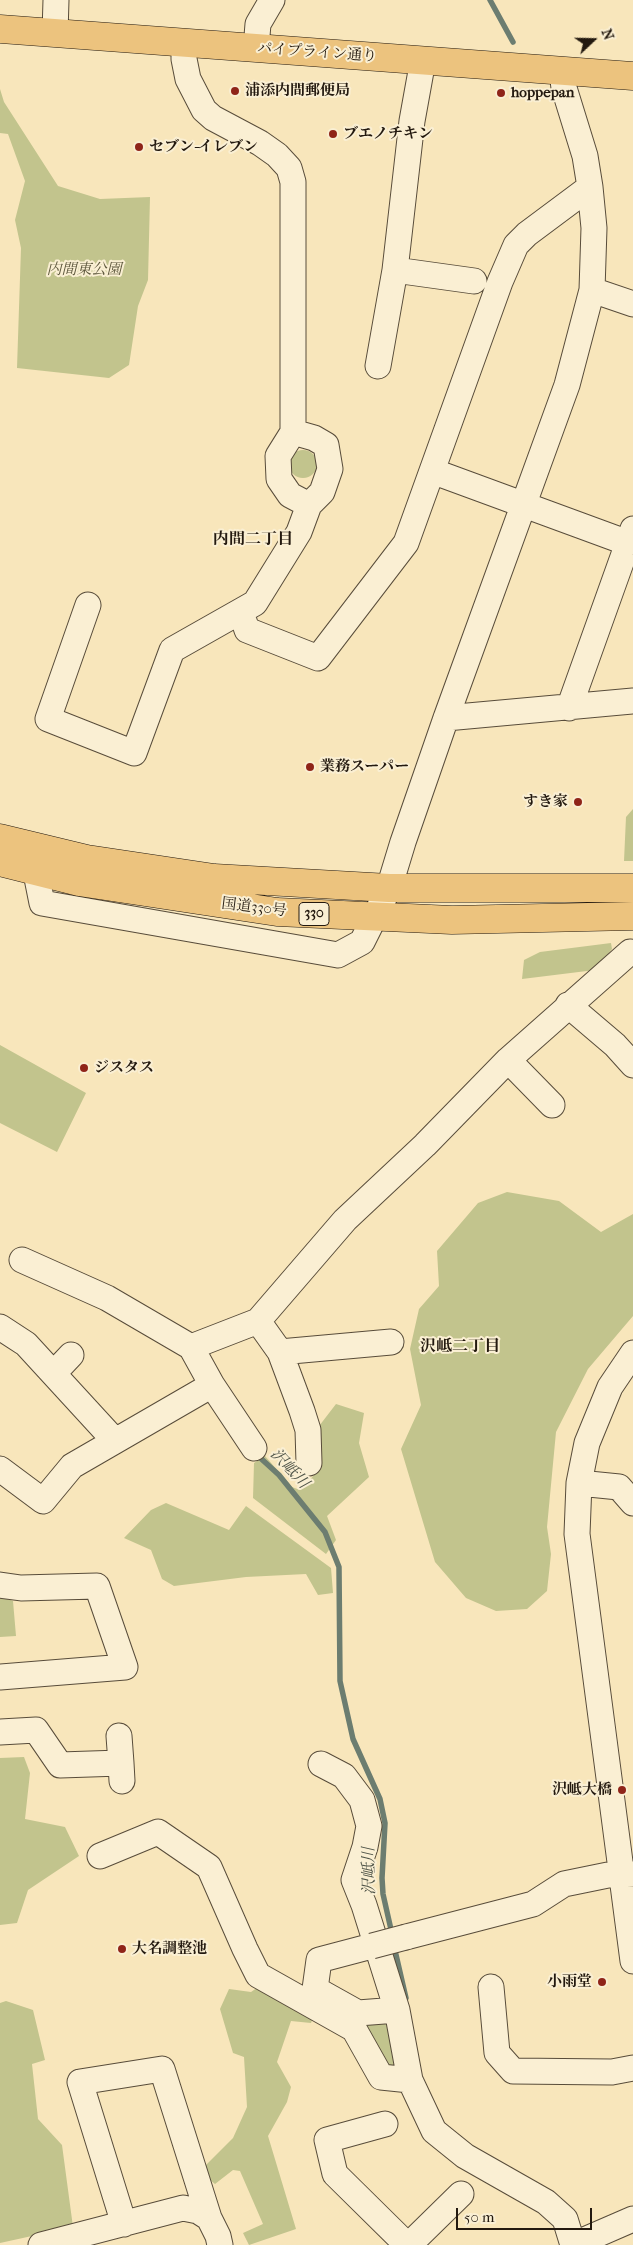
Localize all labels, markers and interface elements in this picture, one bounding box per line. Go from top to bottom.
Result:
north arrow [568,15,618,65]
text: N [598,26,617,42]
street label: パイプライン通り [257,40,377,66]
place label: 浦添内間郵便局 [245,82,350,100]
place label: hoppepan [511,84,574,102]
marker: 浦添内間郵便局 [229,85,241,97]
marker: hoppepan [495,87,507,99]
place label: ブエノチキン [343,125,433,143]
marker: ブエノチキン [327,128,339,140]
place label: セブン-イレブン [149,138,258,156]
marker: セブン-イレブン [133,141,145,153]
park label: 内間東公園 [47,261,121,279]
district label: 内間二丁目 [213,530,293,550]
place label: 業務スーパー [320,758,409,776]
marker: 業務スーパー [304,761,316,773]
place label: すき家 [523,793,568,811]
marker: すき家 [572,796,584,808]
street label: 国道330号 [220,895,288,921]
road number: 330 [299,902,329,926]
place label: ジスタス [94,1059,154,1077]
marker: ジスタス [78,1062,90,1074]
district label: 沢岻二丁目 [420,1337,500,1357]
water label: 沢岻川 [266,1445,312,1493]
place label: 沢岻大橋 [552,1781,612,1799]
marker: 沢岻大橋 [616,1784,628,1796]
water label: 沢岻川 [360,1847,380,1895]
place label: 大名調整池 [132,1940,207,1958]
marker: 大名調整池 [116,1943,128,1955]
place label: 小雨堂 [547,1973,592,1991]
marker: 小雨堂 [596,1976,608,1988]
scale bar [458,2198,594,2230]
text: 50 m [464,2208,494,2226]

